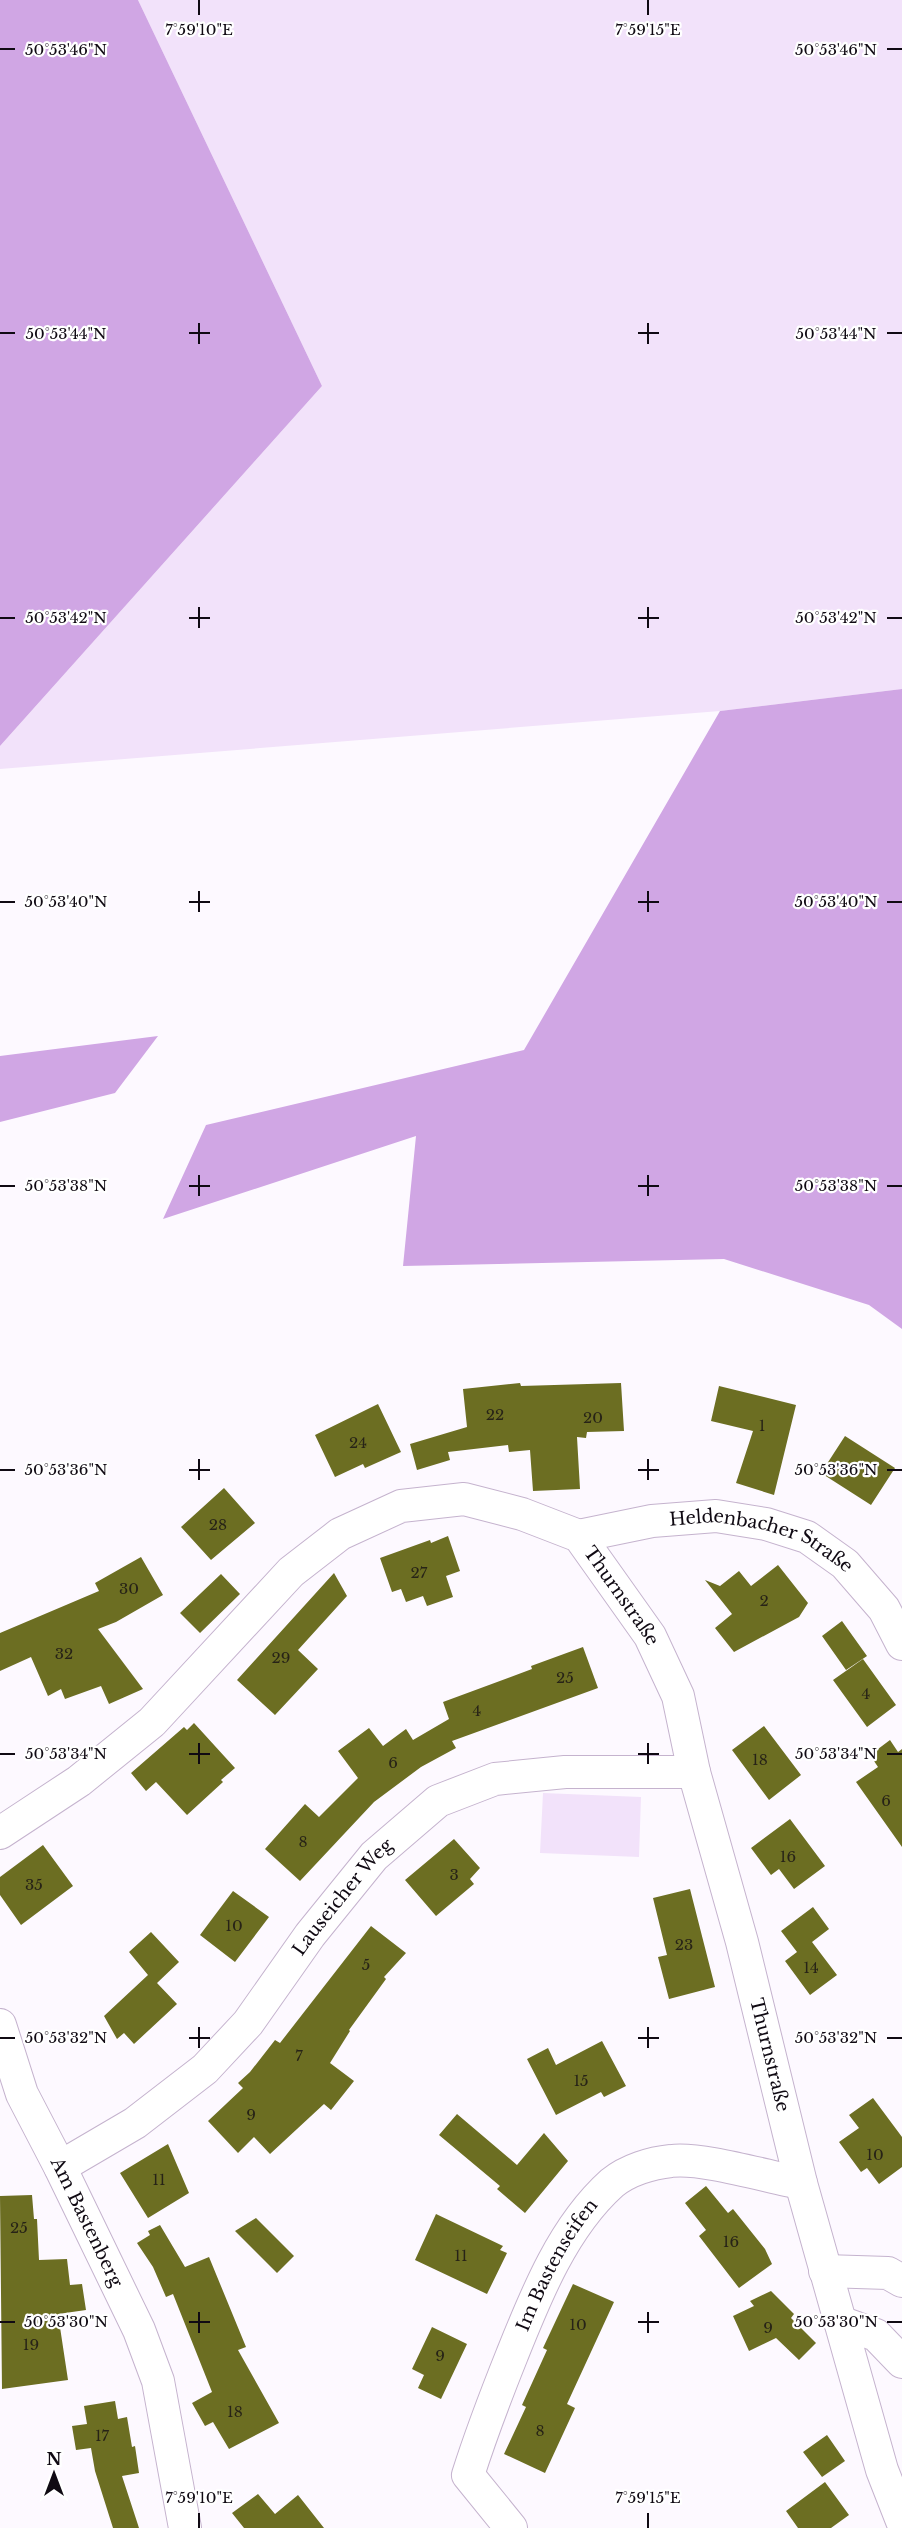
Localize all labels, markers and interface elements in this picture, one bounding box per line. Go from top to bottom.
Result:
text: 7°59'10"E [165,20,233,39]
text: 7°59'15"E [615,20,681,39]
text: 50°53'46"N [25,40,107,59]
text: 50°53'46"N [795,40,877,59]
text: 50°53'44"N [26,324,106,343]
text: 50°53'44"N [796,324,876,343]
text: 50°53'42"N [25,608,107,627]
text: 50°53'42"N [795,608,877,627]
text: 50°53'40"N [24,892,108,911]
text: 50°53'40"N [794,892,878,911]
text: 50°53'38"N [25,1176,107,1195]
text: 50°53'38"N [795,1176,877,1195]
house number: 22 [486,1405,504,1424]
house number: 20 [583,1408,603,1427]
house number: 1 [759,1416,765,1435]
house number: 24 [349,1433,367,1452]
text: 50°53'36"N [24,1460,108,1479]
text: 50°53'36"N [794,1460,878,1479]
street label: Heldenbacher Straße [668,1505,858,1577]
house number: 28 [209,1515,227,1534]
street label: Thurnstraße [579,1542,664,1649]
house number: 27 [411,1563,428,1582]
house number: 30 [119,1579,139,1598]
house number: 2 [759,1591,769,1610]
house number: 32 [55,1644,73,1663]
house number: 29 [272,1648,290,1667]
house number: 25 [556,1668,574,1687]
house number: 4 [862,1684,870,1703]
house number: 4 [473,1701,481,1720]
text: 50°53'34"N [25,1744,107,1763]
text: 50°53'34"N [795,1744,877,1763]
house number: 18 [752,1750,768,1769]
house number: 6 [388,1753,398,1772]
house number: 6 [881,1791,891,1810]
house number: 8 [298,1832,308,1851]
street label: Lauseicher Weg [288,1834,397,1960]
house number: 16 [780,1847,796,1866]
house number: 3 [449,1865,459,1884]
house number: 35 [25,1875,43,1894]
house number: 10 [225,1916,243,1935]
house number: 23 [675,1935,693,1954]
house number: 5 [362,1955,370,1974]
house number: 14 [803,1958,819,1977]
street label: Thurnstraße [745,1996,794,2114]
text: 50°53'32"N [25,2028,107,2047]
text: 50°53'32"N [795,2028,877,2047]
house number: 7 [295,2046,303,2065]
house number: 15 [573,2071,589,2090]
house number: 9 [246,2105,256,2124]
house number: 10 [866,2145,884,2164]
street label: Am Bastenberg [45,2153,128,2291]
house number: 11 [152,2170,166,2189]
street label: Im Bastenseifen [512,2194,602,2334]
house number: 25 [10,2218,28,2237]
house number: 16 [723,2232,739,2251]
house number: 11 [454,2246,468,2265]
text: 50°53'30"N [24,2312,108,2331]
text: 50°53'30"N [794,2312,878,2331]
house number: 10 [569,2315,587,2334]
house number: 9 [763,2318,773,2337]
house number: 19 [23,2335,39,2354]
house number: 9 [435,2346,445,2365]
house number: 18 [227,2402,243,2421]
house number: 8 [535,2421,545,2440]
house number: 17 [95,2426,110,2445]
north arrow [24,2444,84,2504]
text: N [46,2449,62,2469]
text: 7°59'10"E [165,2488,233,2507]
text: 7°59'15"E [615,2488,681,2507]

